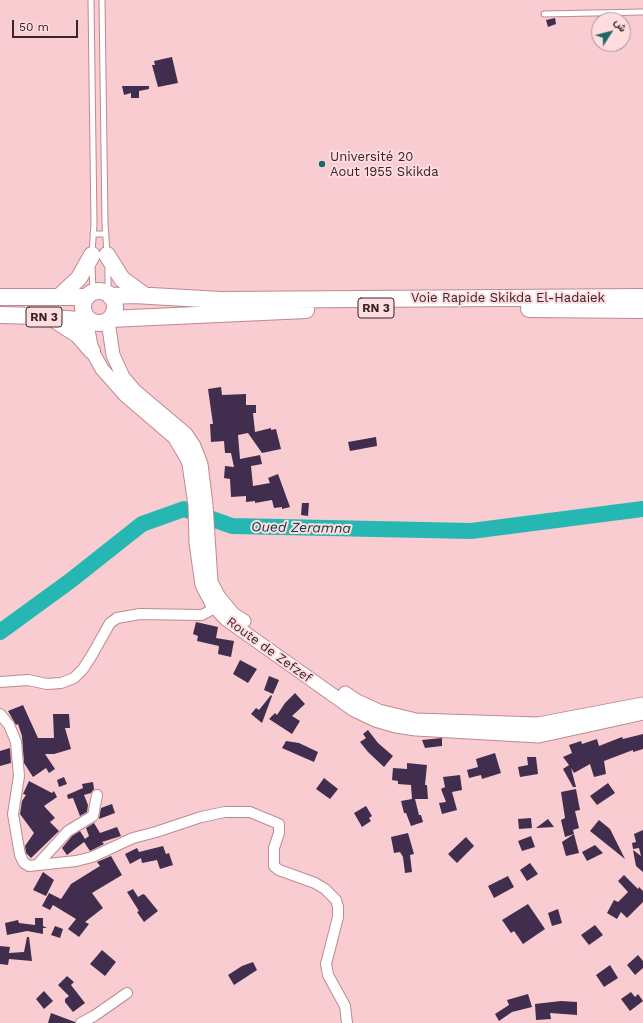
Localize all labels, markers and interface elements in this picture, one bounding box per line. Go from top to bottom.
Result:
scale bar [14,12,80,38]
north arrow [591,12,631,52]
text: ش [611,16,629,34]
text: 50 m [19,20,49,34]
place label: Université 20 Aout 1955 Skikda [330,149,439,180]
marker: Université 20 Aout 1955 Skikda [317,159,327,169]
street label: Voie Rapide Skikda El-Hadaiek [411,290,605,306]
road number: RN 3 [358,298,394,318]
road number: RN 3 [26,307,62,327]
water label: Oued Zeramna [251,519,351,537]
street label: Route de Zefzef [223,614,315,686]

